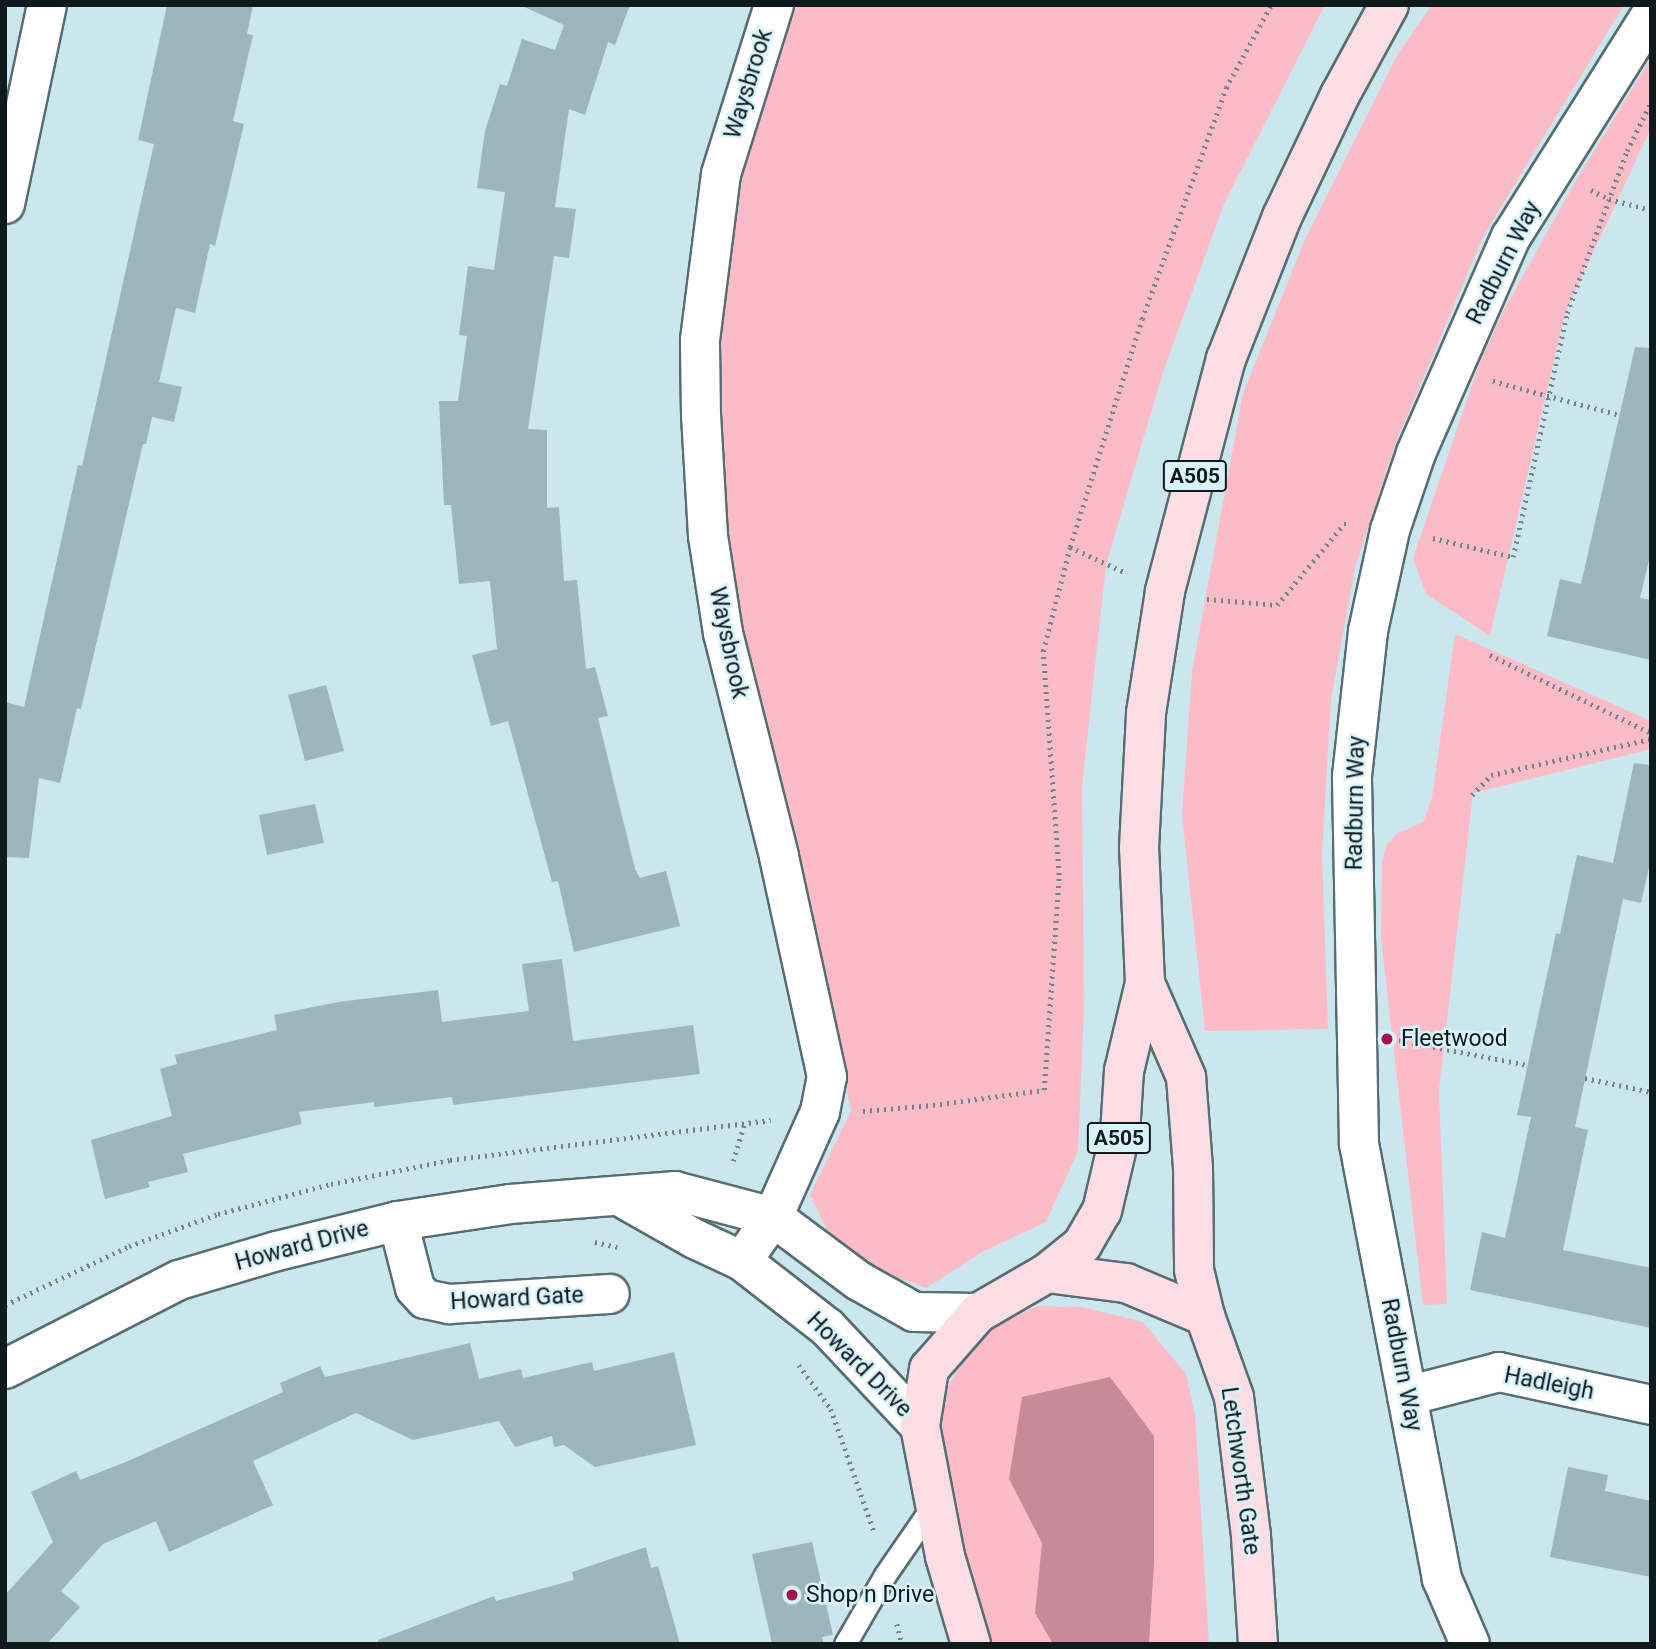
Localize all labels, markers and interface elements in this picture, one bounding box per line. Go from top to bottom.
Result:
street label: Waysbrook [719,26,779,142]
street label: Radburn Way [1461,197,1547,329]
road number: A505 [1162,458,1228,494]
street label: Waysbrook [703,585,753,701]
street label: Radburn Way [1341,735,1371,871]
place label: Fleetwood [1401,1025,1508,1053]
marker: Fleetwood [1379,1031,1395,1047]
road number: A505 [1086,1120,1152,1156]
street label: Howard Drive [232,1215,372,1277]
street label: Howard Gate [450,1282,584,1316]
street label: Radburn Way [1375,1296,1427,1434]
street label: Howard Drive [801,1307,917,1423]
street label: Hadleigh [1502,1362,1596,1406]
street label: Letchworth Gate [1215,1385,1265,1557]
place label: Shop n Drive [806,1581,934,1609]
marker: Shop n Drive [784,1587,800,1603]

